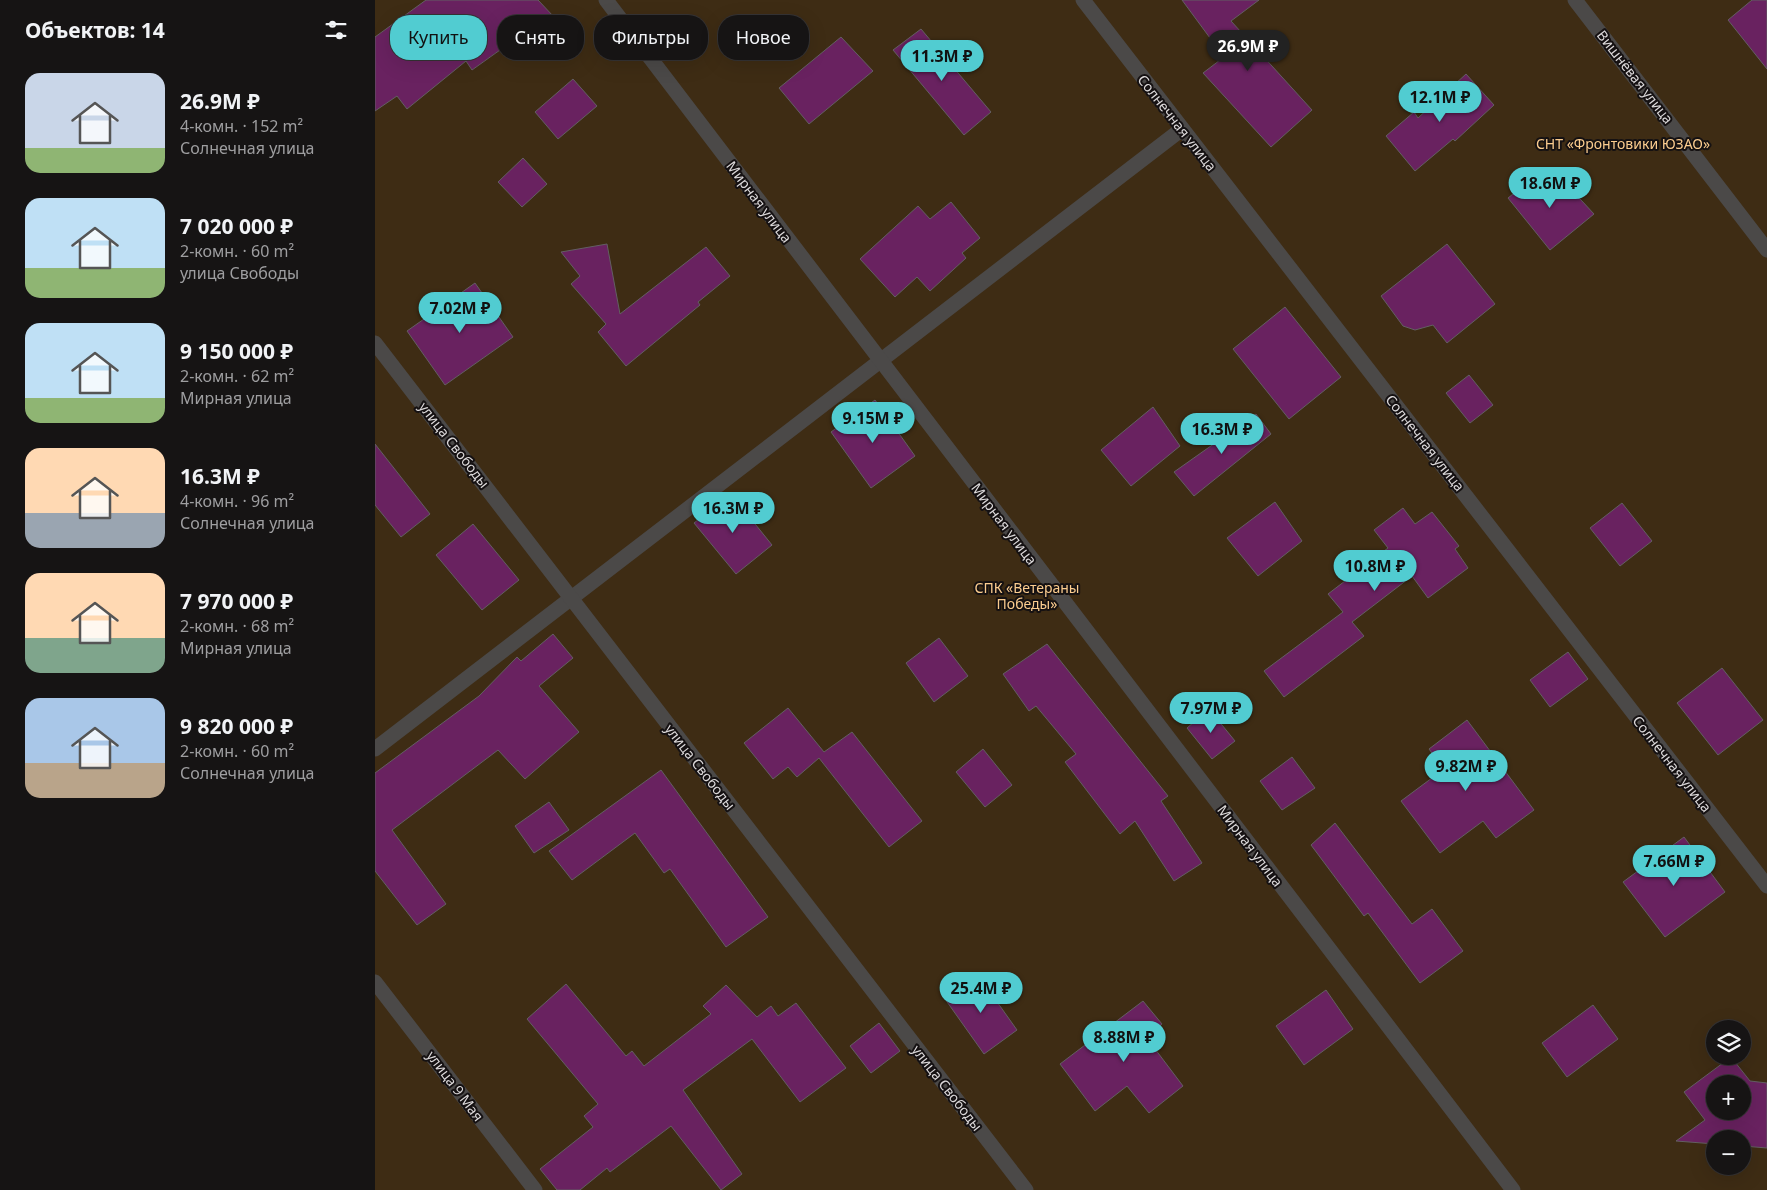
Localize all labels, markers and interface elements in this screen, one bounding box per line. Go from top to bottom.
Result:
chip: Купить [390,15,487,60]
chip: Снять [497,15,584,60]
chip: Фильтры [594,15,708,60]
chip: Новое [718,15,809,60]
text: Объектов: 14 [25,16,165,44]
icon: filters [322,16,350,44]
street label: Вишнёвая улица [1593,26,1678,127]
pin: 26.9M ₽ [1202,30,1294,72]
text: 26.9M ₽ [1218,35,1278,57]
pin: 11.3M ₽ [896,39,988,82]
text: 11.3M ₽ [912,45,972,67]
street label: Солнечная улица [1134,70,1221,175]
pin: 12.1M ₽ [1394,80,1486,123]
text: 12.1M ₽ [1410,86,1470,108]
text: 26.9M ₽ [180,87,260,115]
icon: home [65,93,125,153]
text: 4-комн. · 152 m² [180,115,303,137]
park label: СНТ «Фронтовики ЮЗАО» [1536,134,1710,153]
text: Солнечная улица [180,137,315,159]
street label: Мирная улица [722,157,796,246]
pin: 18.6M ₽ [1504,166,1596,209]
text: 18.6M ₽ [1520,172,1580,194]
text: 7 020 000 ₽ [180,212,293,240]
icon: home [65,218,125,278]
text: 2-комн. · 60 m² [180,240,294,262]
text: улица Свободы [180,262,299,284]
pin: 7.02M ₽ [414,292,506,334]
text: 7.02M ₽ [430,297,490,319]
text: 9 150 000 ₽ [180,337,293,365]
icon: home [65,343,125,403]
text: 2-комн. · 62 m² [180,365,294,387]
text: Мирная улица [180,387,292,409]
street label: Солнечная улица [1382,390,1469,495]
street label: улица Свободы [415,398,494,492]
pin: 9.15M ₽ [827,402,919,444]
text: 9.15M ₽ [843,407,903,429]
pin: 16.3M ₽ [1176,412,1268,455]
text: 16.3M ₽ [1192,418,1252,440]
text: 16.3M ₽ [180,462,260,490]
icon: home [65,468,125,528]
street label: Мирная улица [967,479,1041,568]
text: 4-комн. · 96 m² [180,490,294,512]
pin: 16.3M ₽ [687,492,779,534]
text: 16.3M ₽ [703,497,763,519]
text: Солнечная улица [180,512,315,534]
pin: 10.8M ₽ [1329,550,1421,592]
text: 10.8M ₽ [1345,555,1405,577]
park label: СПК «Ветераны Победы» [974,578,1080,613]
text: 7 970 000 ₽ [180,587,293,615]
icon: home [65,593,125,653]
text: 2-комн. · 68 m² [180,615,294,637]
text: Мирная улица [180,637,292,659]
pin: 7.97M ₽ [1165,692,1257,734]
text: 7.97M ₽ [1181,697,1241,719]
street label: Солнечная улица [1629,711,1716,816]
text: 9 820 000 ₽ [180,712,293,740]
icon: home [65,718,125,778]
street label: улица Свободы [661,720,740,814]
text: 2-комн. · 60 m² [180,740,294,762]
pin: 9.82M ₽ [1420,750,1512,792]
text: 9.82M ₽ [1436,755,1496,777]
text: Солнечная улица [180,762,315,784]
street label: Мирная улица [1213,801,1287,890]
pin: 7.66M ₽ [1628,844,1720,887]
text: 7.66M ₽ [1644,850,1704,872]
pin: 25.4M ₽ [935,972,1027,1014]
text: 25.4M ₽ [951,977,1011,999]
pin: 8.88M ₽ [1078,1020,1170,1063]
map controls [1706,1020,1751,1175]
button: layers [1706,1020,1751,1065]
text: 8.88M ₽ [1094,1026,1154,1048]
street label: улица Свободы [908,1041,987,1135]
street label: улица 9 Мая [423,1047,488,1125]
button: + [1706,1075,1751,1120]
button: − [1706,1130,1751,1175]

